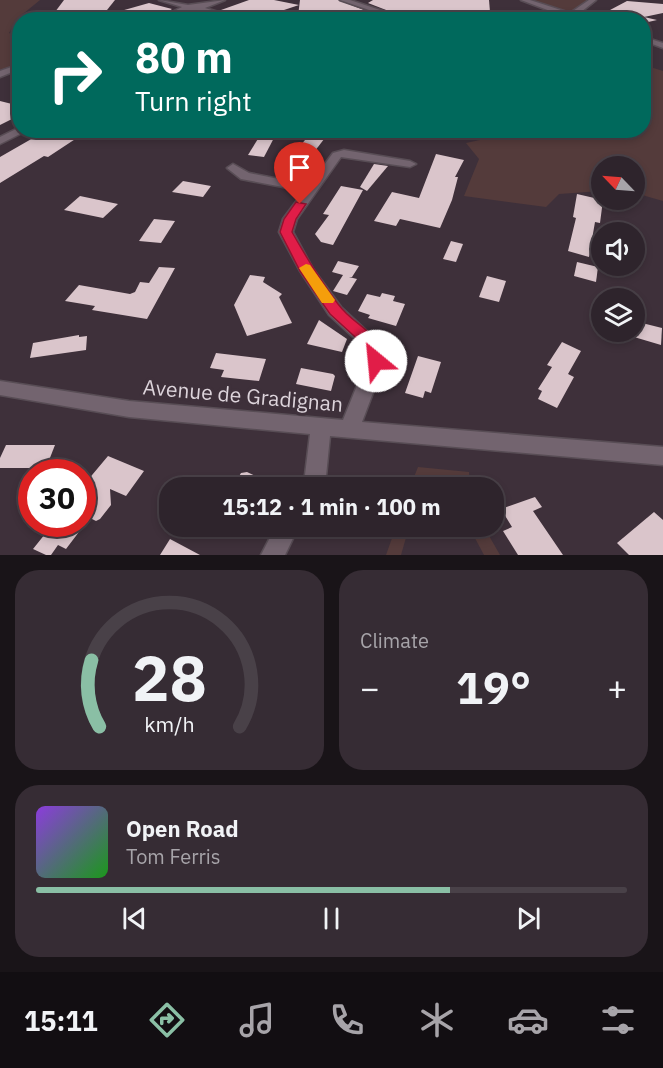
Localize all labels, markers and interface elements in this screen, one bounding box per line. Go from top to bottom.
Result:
text: 80 m [135,30,233,85]
icon: right [36,36,114,114]
text: Turn right [135,83,252,118]
pin [274,142,325,204]
icon: arrive [283,151,316,184]
north arrow [591,156,645,210]
map controls [591,156,645,342]
button: sound [591,222,645,276]
button: layers [591,288,645,342]
position arrow [344,329,408,393]
street label: Avenue de Gradignan [142,372,344,418]
speed limit sign: 30 [18,459,96,537]
text: 15:12 · 1 min · 100 m [222,492,441,521]
text: Climate [360,627,429,654]
text: 28 [132,637,207,718]
text: 19° [456,658,531,716]
text: − [360,666,380,709]
text: + [607,666,627,709]
text: km/h [144,710,195,738]
text: Open Road [126,814,239,843]
text: Tom Ferris [126,843,221,870]
icon: previous [118,902,151,935]
icon: pause [315,902,348,935]
icon: next [512,902,545,935]
icon: directions [146,999,188,1041]
icon: music [236,999,278,1041]
icon: phone [326,999,368,1041]
icon: climate [416,999,458,1041]
icon: car [507,999,549,1041]
icon: filters [597,999,639,1041]
text: 15:11 [24,1003,98,1038]

